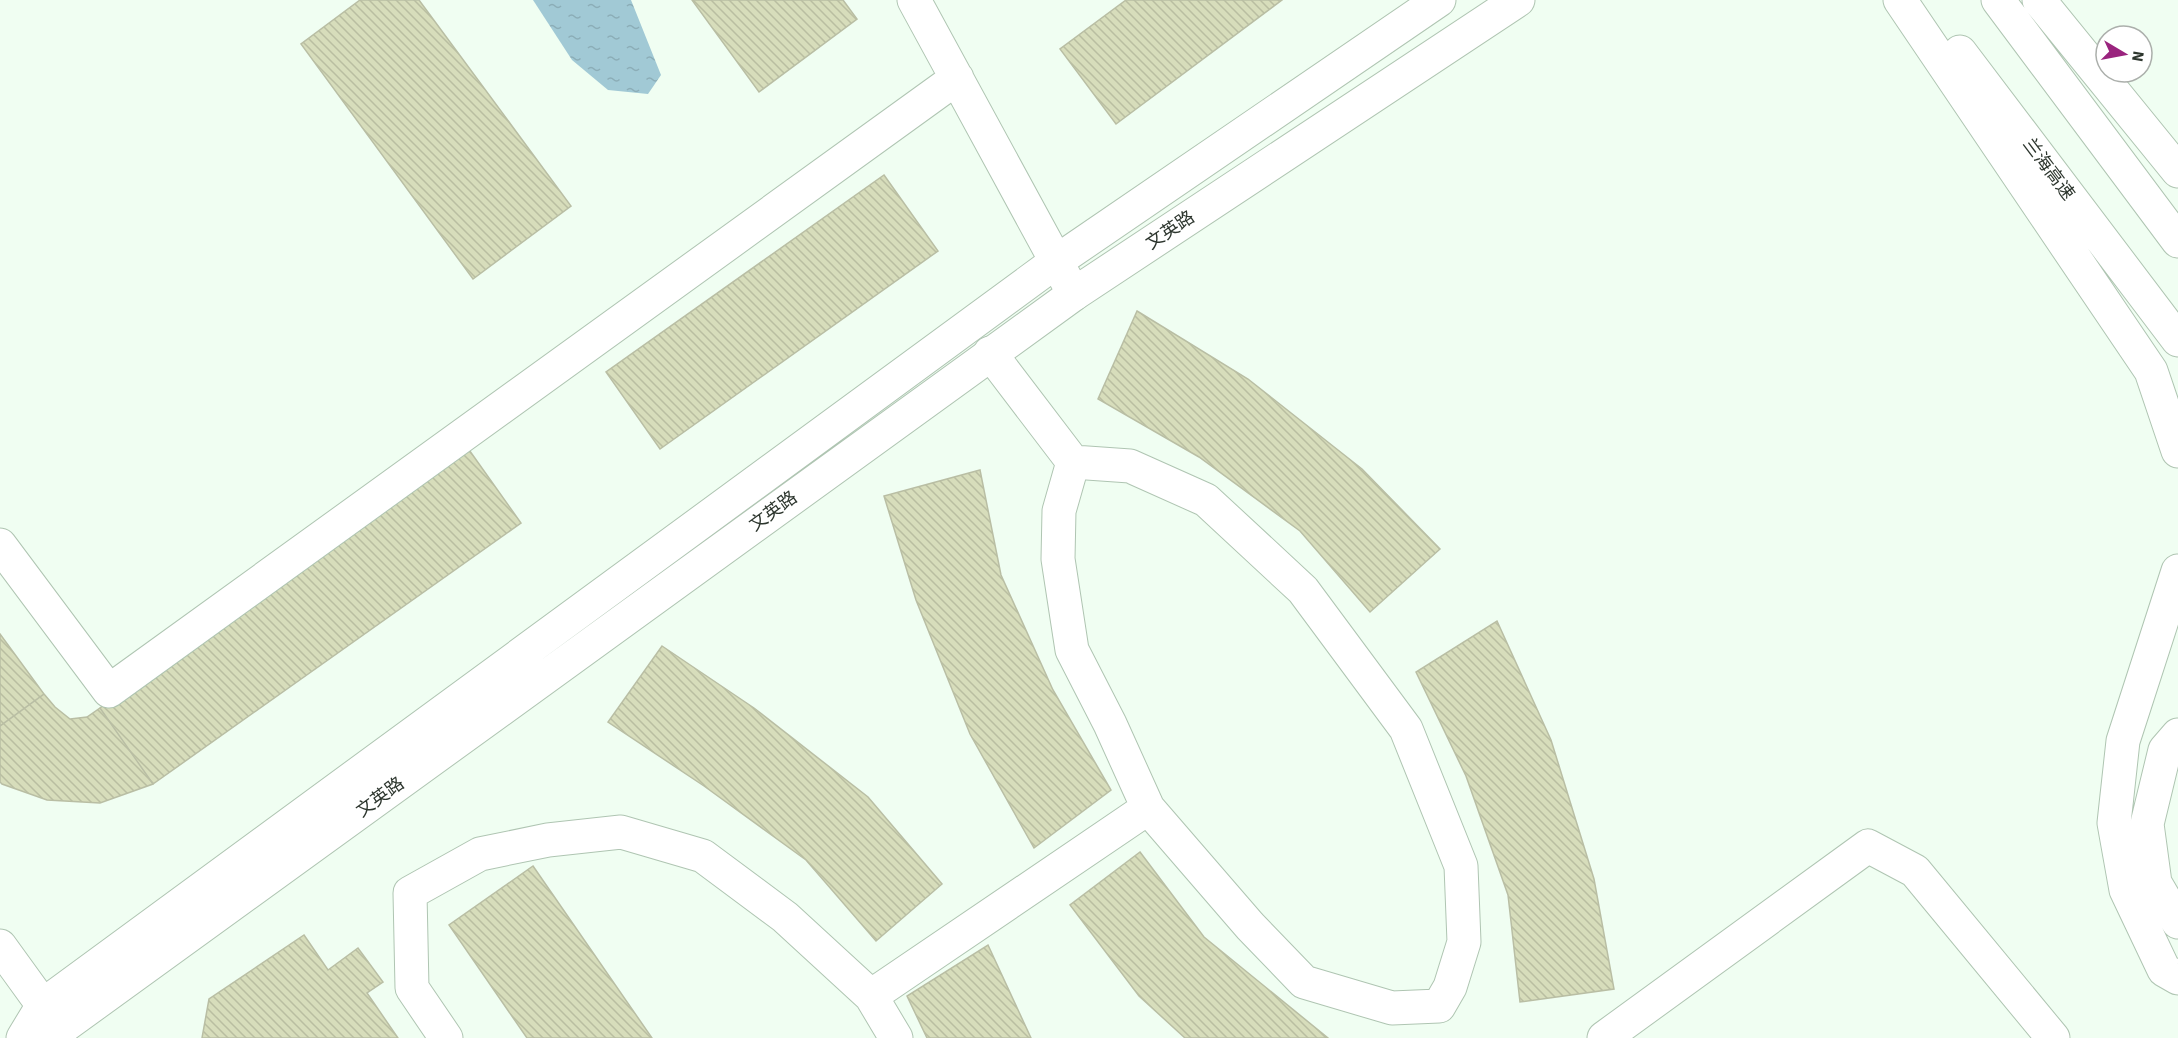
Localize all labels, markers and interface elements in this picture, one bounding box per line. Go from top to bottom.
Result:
north arrow [2094,24,2154,84]
text: N [2126,49,2150,64]
street label: 兰海高速 [2017,133,2080,206]
street label: 文英路 [1141,205,1200,256]
street label: 文英路 [744,485,802,537]
street label: 文英路 [351,771,409,823]

